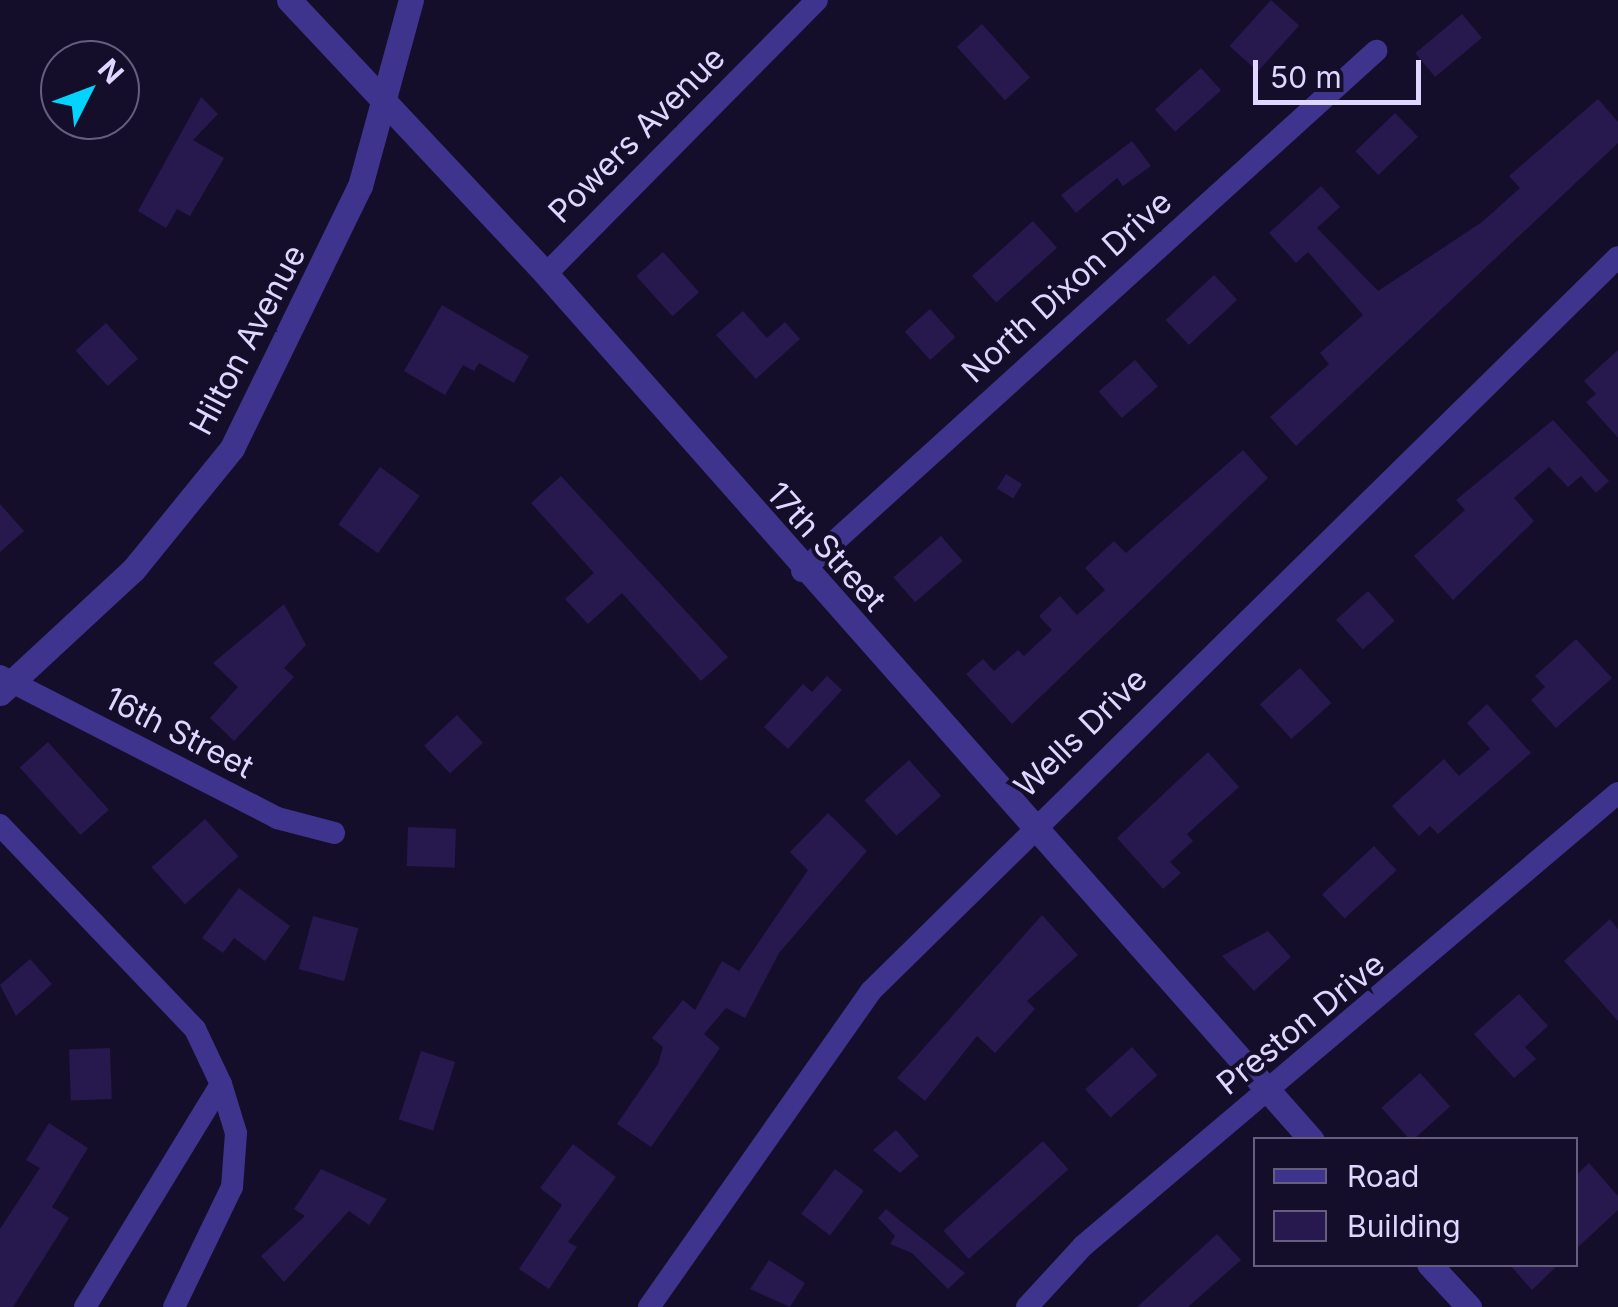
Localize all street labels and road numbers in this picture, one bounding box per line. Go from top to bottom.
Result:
street label: Powers Avenue [541,39,733,231]
street label: North Dixon Drive [954,183,1180,391]
street label: Hilton Avenue [182,239,314,441]
street label: 17th Street [758,475,894,619]
street label: Wells Drive [1007,660,1155,806]
street label: 16th Street [98,679,260,787]
street label: Preston Drive [1210,945,1392,1103]

